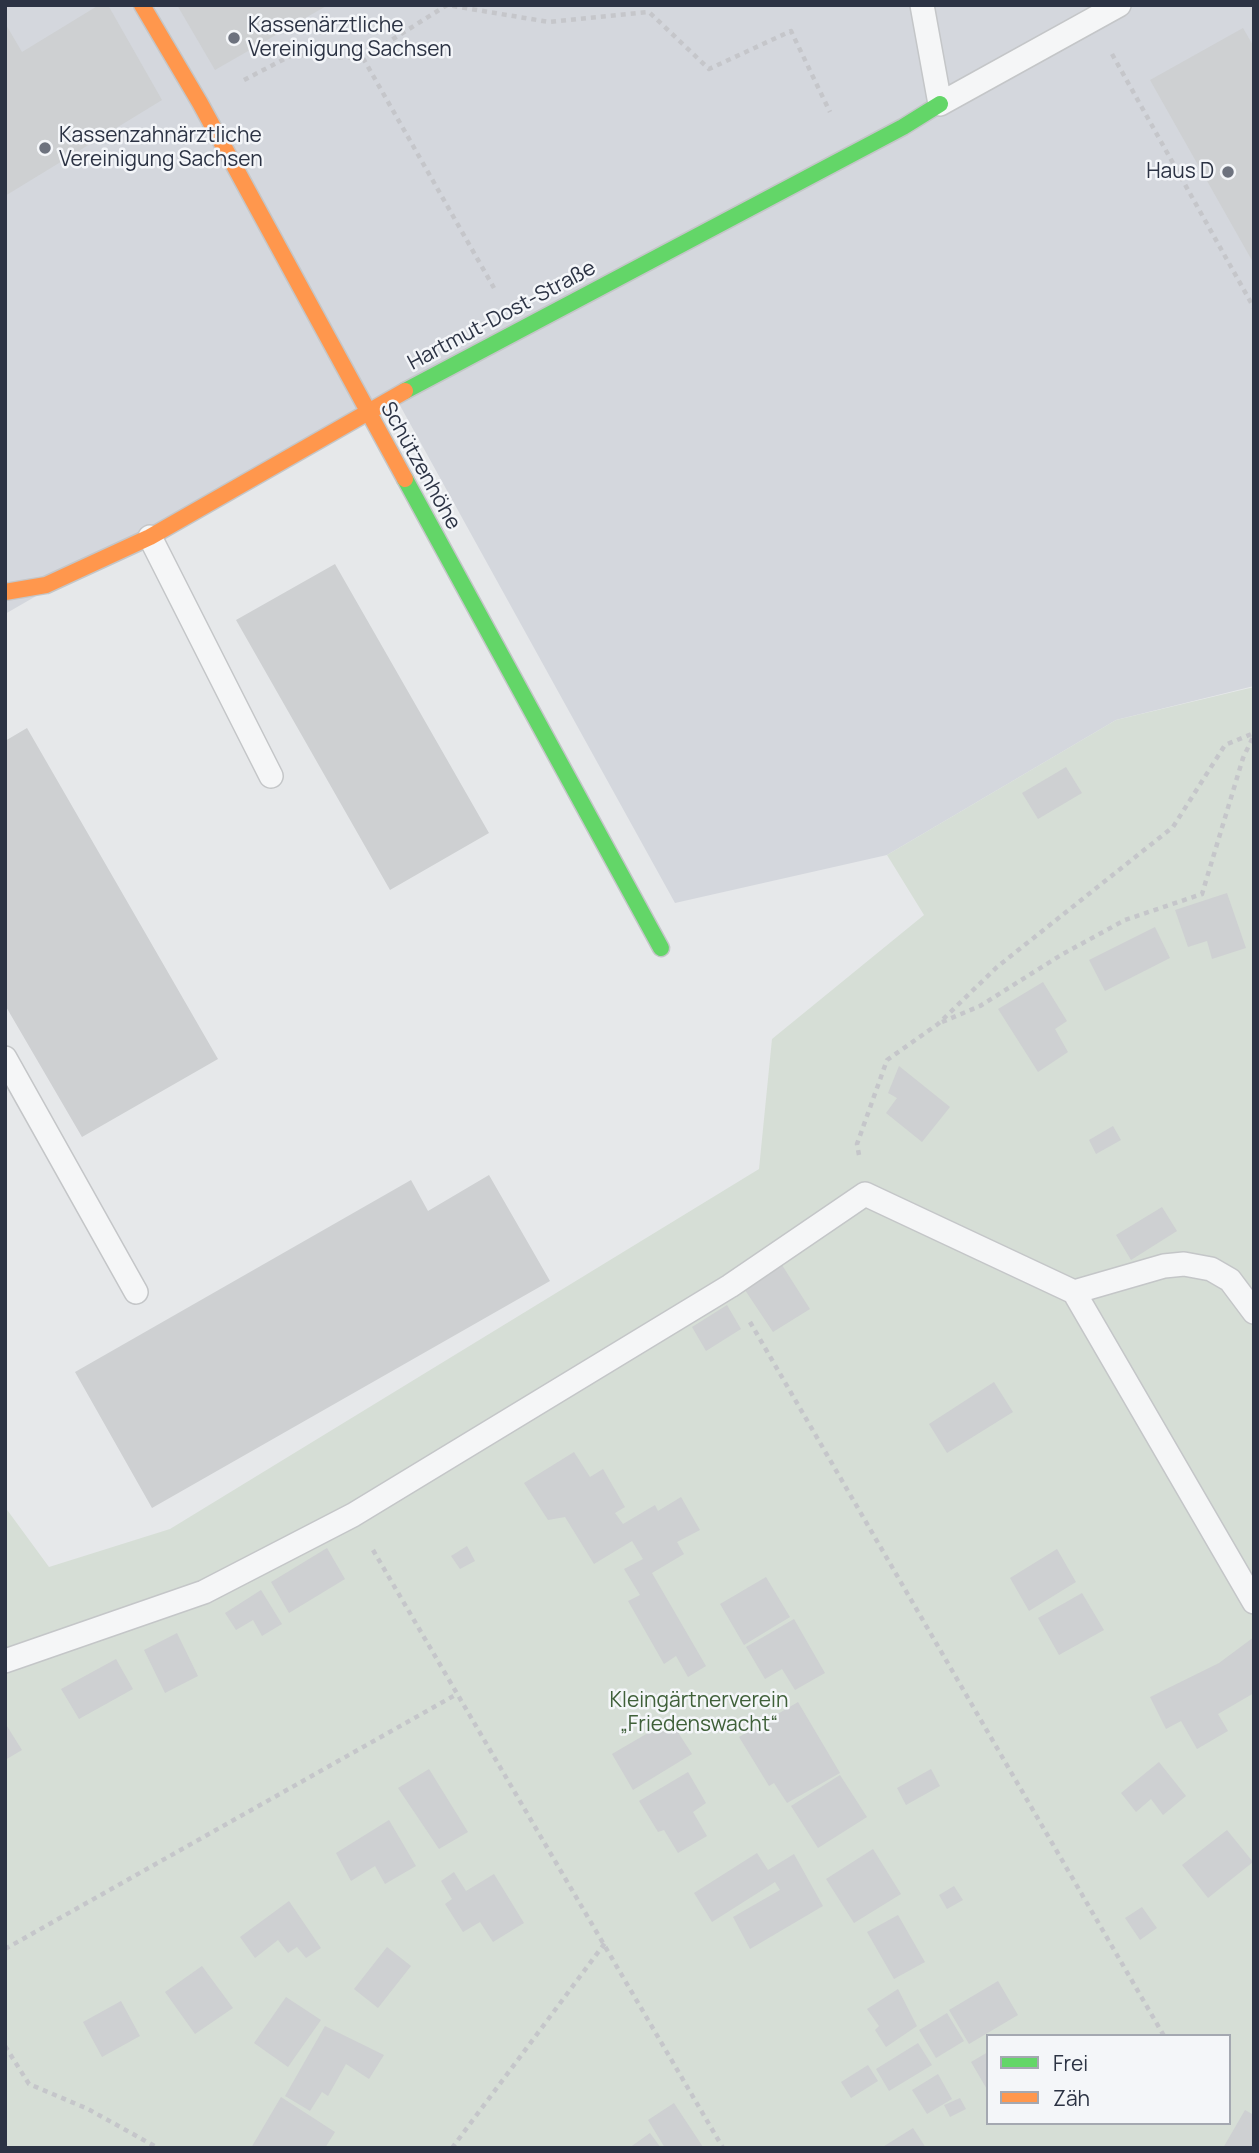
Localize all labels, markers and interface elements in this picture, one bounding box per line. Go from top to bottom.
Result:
place label: Kassenärztliche Vereinigung Sachsen [248,13,452,63]
marker: Kassenärztliche Vereinigung Sachsen [226,30,242,46]
place label: Kassenzahnärztliche Vereinigung Sachsen [59,123,263,173]
marker: Kassenzahnärztliche Vereinigung Sachsen [37,140,53,156]
place label: Haus D [1146,159,1214,185]
marker: Haus D [1220,164,1236,180]
street label: Hartmut-Dost-Straße [404,256,600,376]
street label: Schützenhöhe [374,398,466,534]
park label: Kleingärtnerverein „Friedenswacht“ [610,1688,788,1738]
legend [986,2034,1231,2125]
text: Frei [1053,2049,1088,2077]
text: Zäh [1053,2084,1090,2112]

